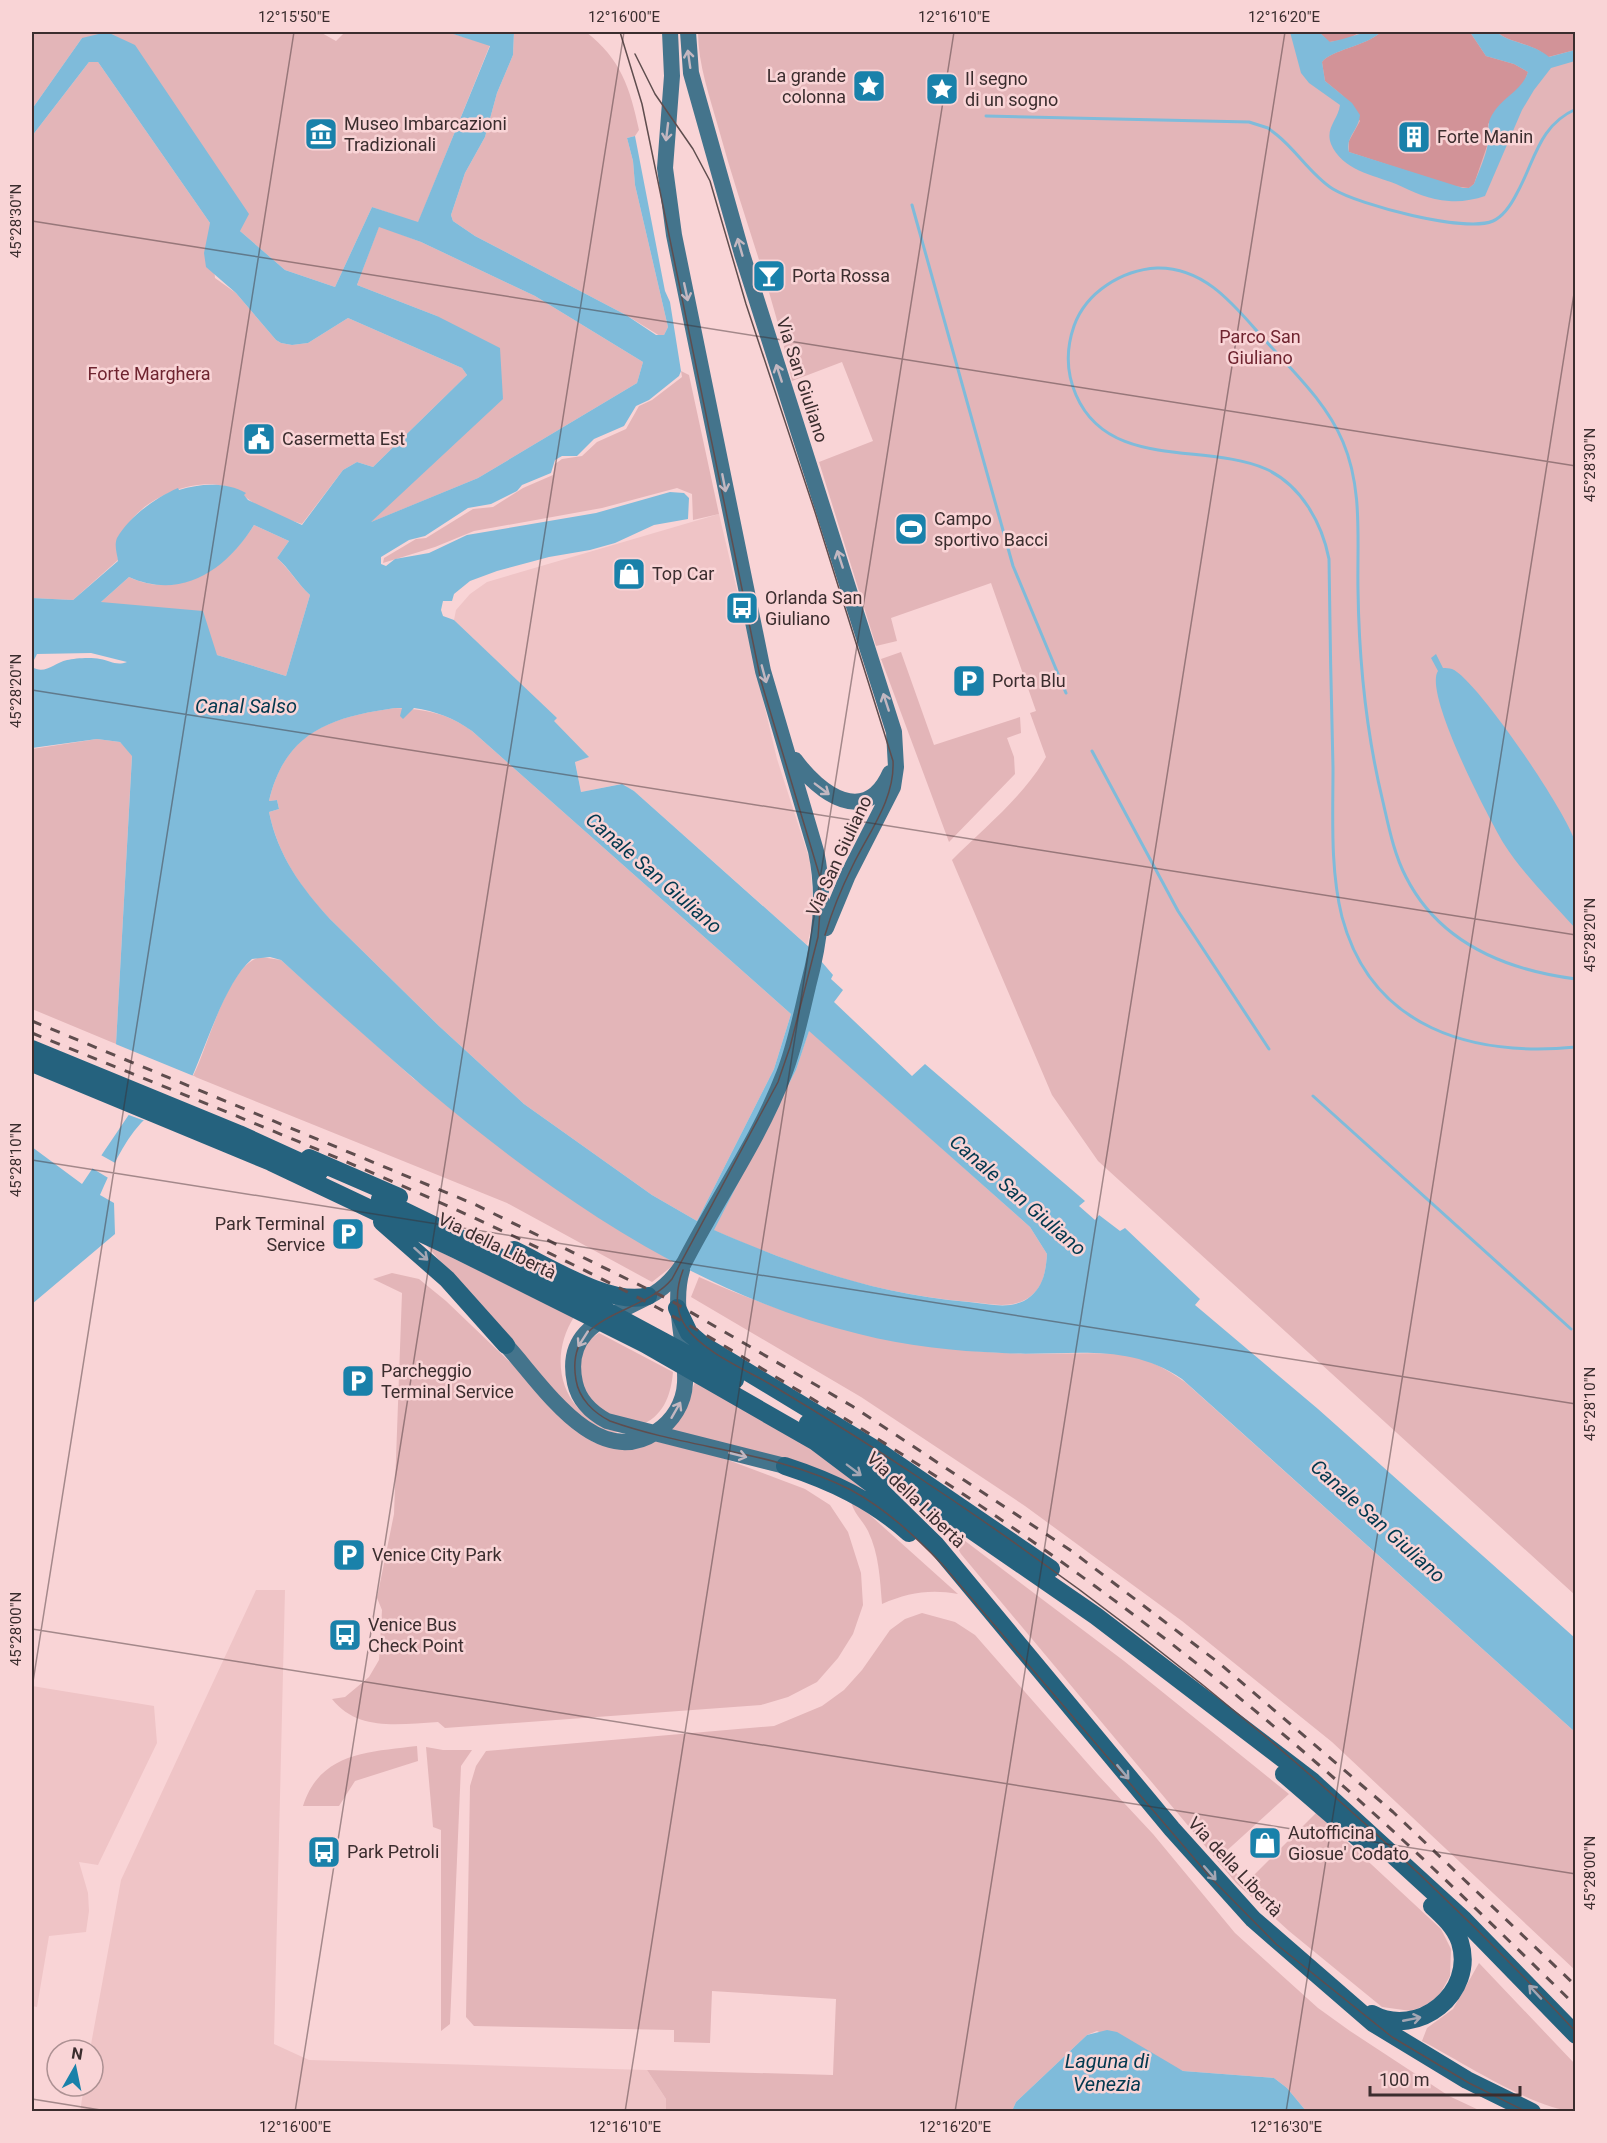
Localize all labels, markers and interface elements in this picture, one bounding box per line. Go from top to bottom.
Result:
text: 12°15'50"E [258,8,331,26]
text: 12°16'00"E [588,8,661,26]
text: 12°16'10"E [918,8,991,26]
text: 12°16'20"E [1248,8,1321,26]
one-way arrow [683,49,694,69]
place label: La grande colonna [767,65,846,107]
place icon: La grande colonna [851,68,887,104]
place label: Il segno di un sogno [965,68,1058,110]
place icon: Il segno di un sogno [924,71,960,107]
place label: Museo Imbarcazioni Tradizionali [344,113,507,155]
museum icon: Museo Imbarcazioni Tradizionali [303,116,339,152]
building icon: Forte Manin [1396,119,1432,155]
one-way arrow [661,121,672,141]
place label: Forte Manin [1437,126,1533,147]
text: 45°28'30"N [7,184,25,258]
one-way arrow [734,238,745,257]
bar icon: Porta Rossa [751,258,787,294]
place label: Porta Rossa [792,265,890,286]
one-way arrow [681,282,692,301]
street label: Via San Giuliano [772,315,833,445]
park label: Parco San Giuliano [1219,326,1301,368]
park label: Forte Marghera [87,363,211,384]
one-way arrow [773,364,784,383]
public building icon: Casermetta Est [241,421,277,457]
place label: Casermetta Est [282,428,405,449]
text: 45°28'30"N [1581,428,1599,502]
one-way arrow [719,473,730,493]
place label: Campo sportivo Bacci [934,508,1048,550]
sports icon: Campo sportivo Bacci [893,511,929,547]
one-way arrow [834,550,845,569]
shop icon: Top Car [611,556,647,592]
place label: Top Car [652,563,714,584]
place label: Orlanda San Giuliano [765,587,862,629]
bus stop icon: Orlanda San Giuliano [724,590,760,626]
text: 45°28'20"N [7,654,25,728]
parking icon: Porta Blu [951,663,987,699]
one-way arrow [758,664,770,683]
place label: Porta Blu [992,670,1066,691]
one-way arrow [880,693,891,712]
water label: Canal Salso [195,694,297,718]
one-way arrow [813,782,829,795]
street label: Via San Giuliano [801,792,876,919]
water label: Canale San Giuliano [581,807,727,939]
text: 45°28'20"N [1581,898,1599,972]
text: 45°28'10"N [7,1123,25,1197]
water label: Canale San Giuliano [945,1129,1091,1261]
street label: Via della Libertà [435,1208,560,1283]
place label: Park Terminal Service [215,1213,325,1255]
parking icon: Park Terminal Service [330,1216,366,1252]
one-way arrow [413,1247,428,1261]
one-way arrow [576,1330,589,1347]
place label: Parcheggio Terminal Service [381,1360,514,1402]
parking icon: Parcheggio Terminal Service [340,1363,376,1399]
text: 45°28'10"N [1581,1367,1599,1441]
one-way arrow [670,1402,682,1419]
street label: Via della Libertà [863,1447,970,1552]
one-way arrow [729,1449,748,1461]
water label: Canale San Giuliano [1306,1454,1450,1588]
one-way arrow [846,1463,862,1476]
parking icon: Venice City Park [331,1537,367,1573]
place label: Venice City Park [372,1544,502,1565]
text: 45°28'00"N [7,1592,25,1666]
place label: Venice Bus Check Point [368,1614,464,1656]
bus stop icon: Venice Bus Check Point [327,1617,363,1653]
one-way arrow [1116,1764,1130,1779]
street label: Via della Libertà [1184,1812,1287,1921]
place label: Autofficina Giosue' Codato [1288,1822,1409,1864]
shop icon: Autofficina Giosue' Codato [1247,1825,1283,1861]
bus stop icon: Park Petroli [306,1834,342,1870]
text: 45°28'00"N [1581,1836,1599,1910]
place label: Park Petroli [347,1841,439,1862]
one-way arrow [1203,1865,1217,1880]
one-way arrow [1528,1985,1543,2000]
one-way arrow [1402,2013,1421,2024]
north arrow [45,2038,105,2098]
text: N [70,2043,84,2064]
water label: Laguna di Venezia [1065,2049,1149,2096]
scale bar [1370,2059,1520,2097]
text: 100 m [1379,2069,1430,2090]
text: 12°16'00"E [259,2118,332,2136]
text: 12°16'10"E [589,2118,662,2136]
text: 12°16'20"E [919,2118,992,2136]
text: 12°16'30"E [1250,2118,1323,2136]

